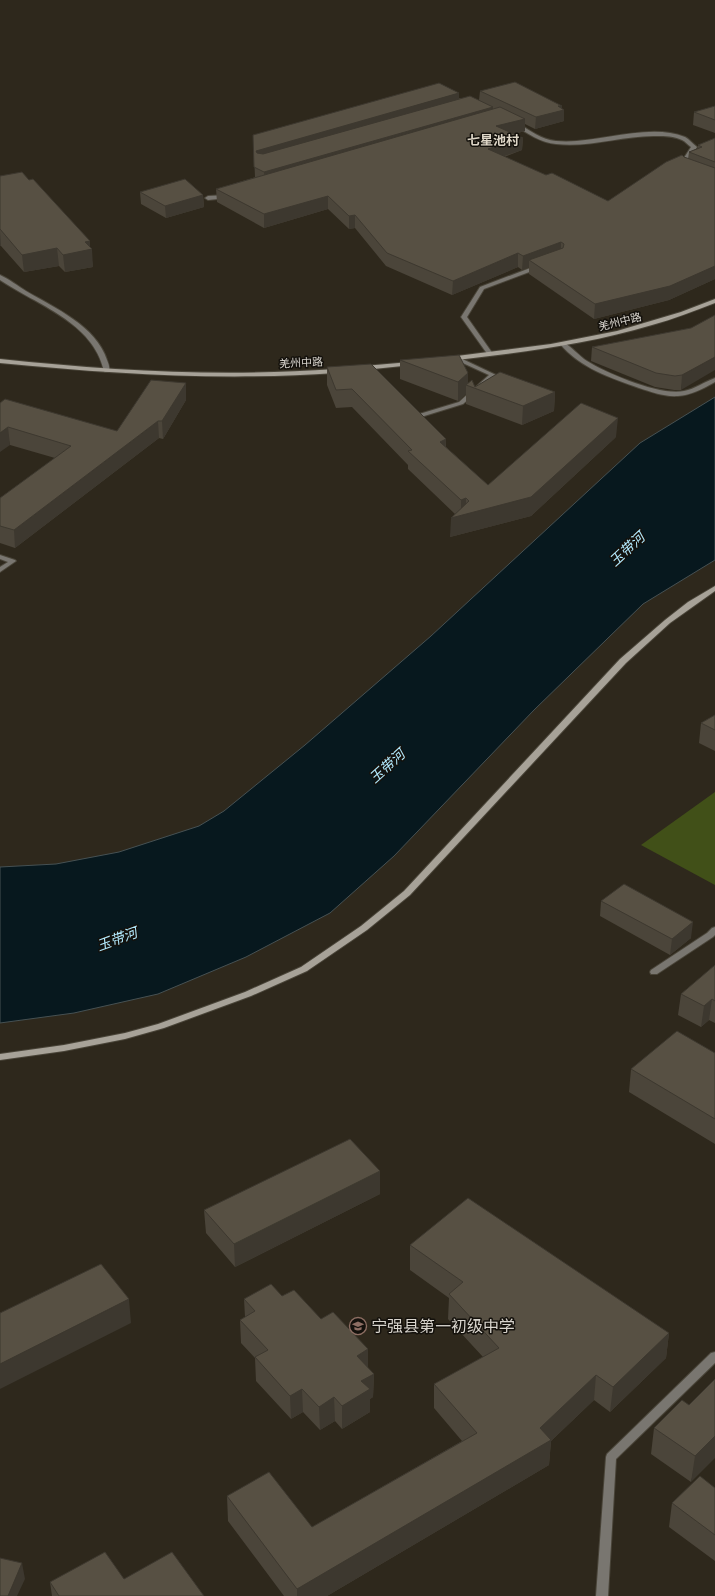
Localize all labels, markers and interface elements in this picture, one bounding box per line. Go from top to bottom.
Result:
district label: 七星池村 [467,133,519,148]
street label: 羌州中路 [597,310,643,334]
street label: 羌州中路 [279,355,323,371]
water label: 玉带河 [606,527,650,569]
water label: 玉带河 [366,744,410,786]
water label: 玉带河 [95,923,142,954]
school or university icon: 宁强县第一初级中学 [348,1316,368,1336]
place label: 宁强县第一初级中学 [371,1317,515,1336]

